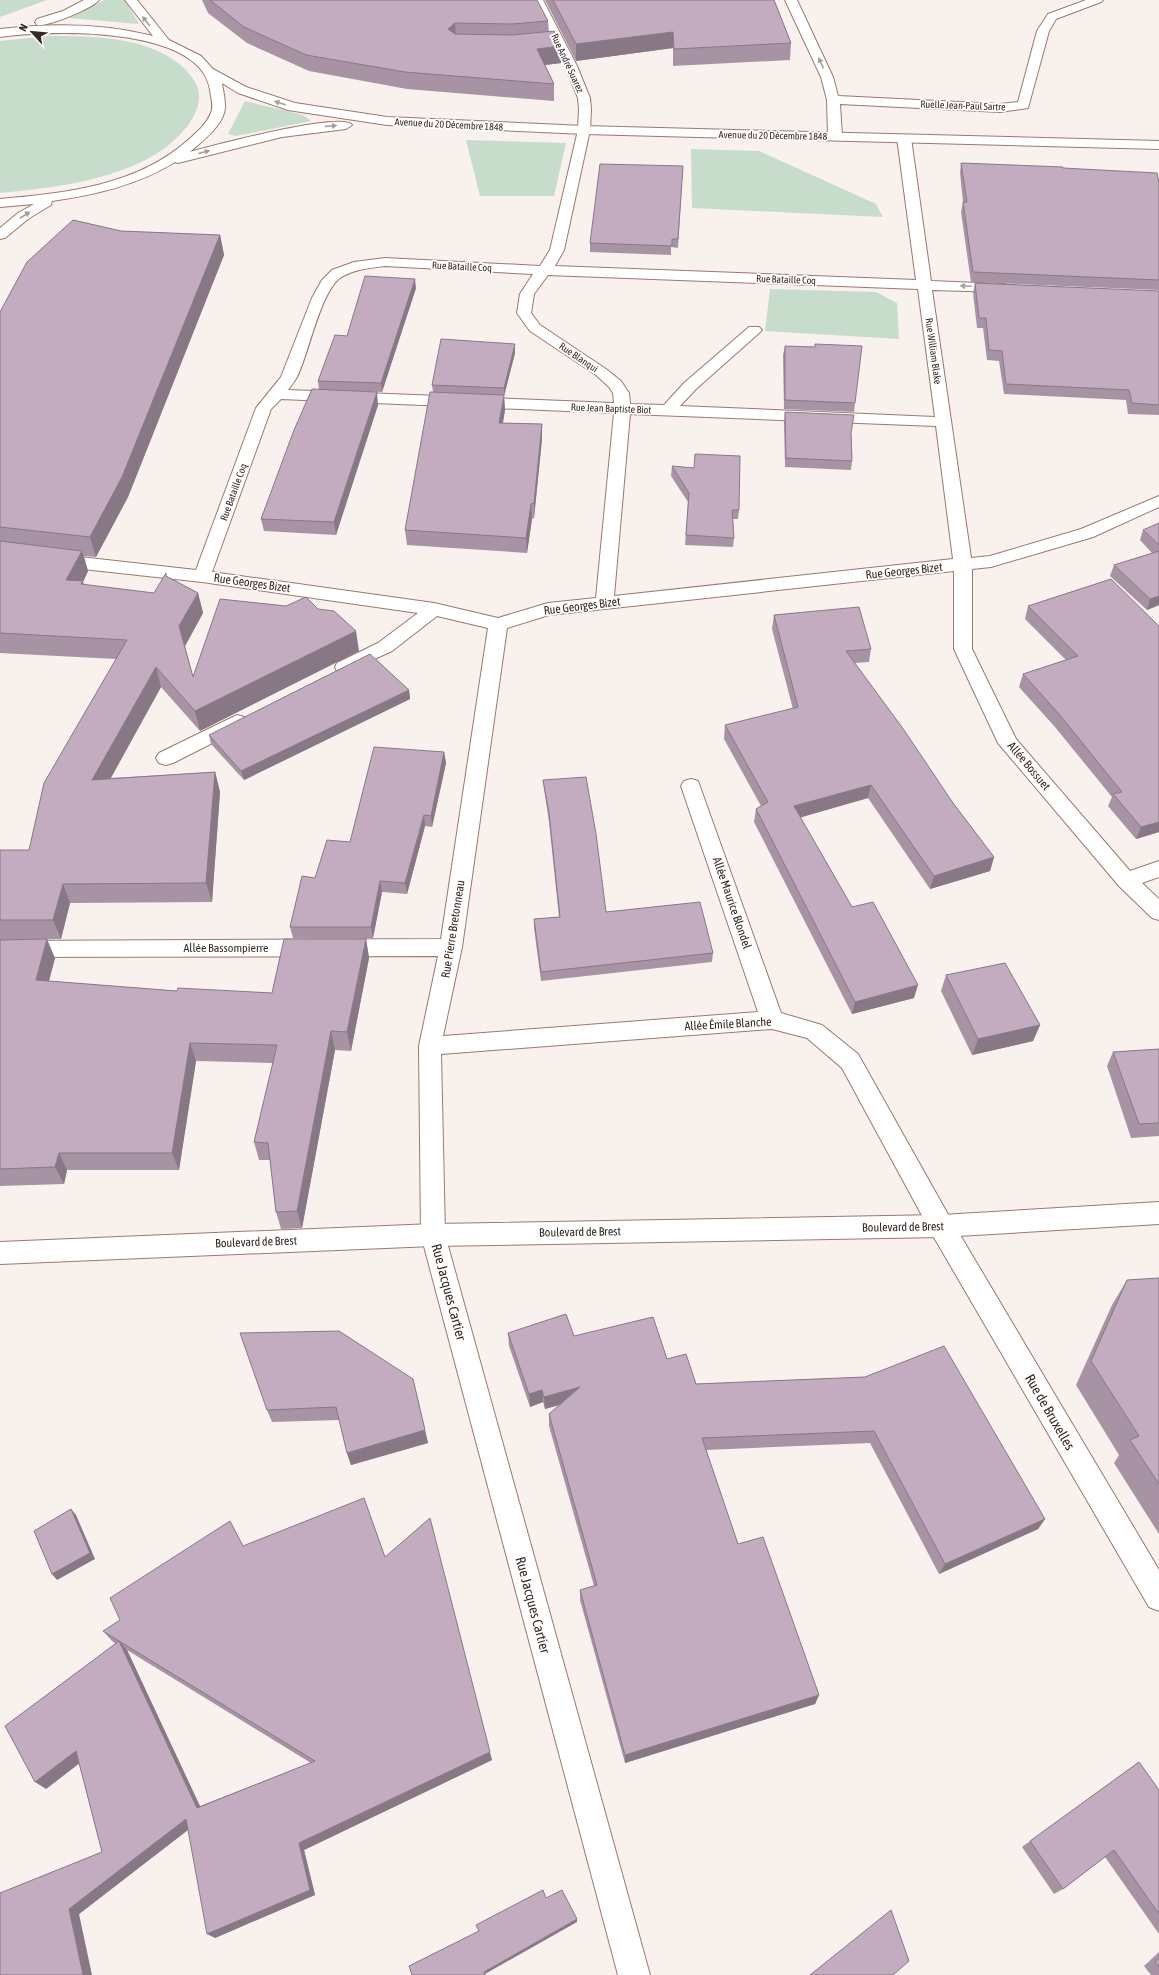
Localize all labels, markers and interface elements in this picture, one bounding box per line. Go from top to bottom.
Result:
north arrow [12,12,52,52]
one-way arrow [142,15,151,26]
text: N [16,22,30,33]
street label: Rue André Suarez [549,32,586,95]
one-way arrow [818,58,824,69]
street label: Ruelle Jean-Paul Sartre [920,99,1006,113]
one-way arrow [273,100,285,106]
street label: Avenue du 20 Décembre 1848 [394,116,504,133]
one-way arrow [325,122,337,129]
street label: Avenue du 20 Décembre 1848 [719,129,828,142]
one-way arrow [198,149,210,155]
one-way arrow [20,211,30,219]
street label: Rue Bataille Coq [432,259,492,274]
street label: Rue Bataille Coq [756,273,816,286]
one-way arrow [959,283,972,289]
street label: Rue William Blake [923,317,944,385]
street label: Rue Blanqui [557,340,600,374]
street label: Rue Jean Baptiste Biot [571,402,652,415]
street label: Rue Bataille Coq [218,462,249,522]
street label: Rue Georges Bizet [865,560,944,582]
street label: Rue Georges Bizet [213,571,292,595]
street label: Rue Georges Bizet [543,594,622,618]
street label: Allée Bossuet [1005,739,1054,794]
street label: Allée Maurice Blondel [710,855,755,952]
street label: Rue Pierre Bretonneau [438,879,468,979]
street label: Allée Bassompierre [183,941,269,955]
street label: Allée Émile Blanche [684,1015,772,1033]
street label: Boulevard de Brest [862,1219,945,1235]
street label: Boulevard de Brest [539,1224,622,1240]
street label: Boulevard de Brest [215,1234,298,1250]
street label: Rue Jacques Cartier [428,1242,470,1343]
street label: Rue de Bruxelles [1022,1371,1078,1453]
street label: Rue Jacques Cartier [512,1555,554,1656]

